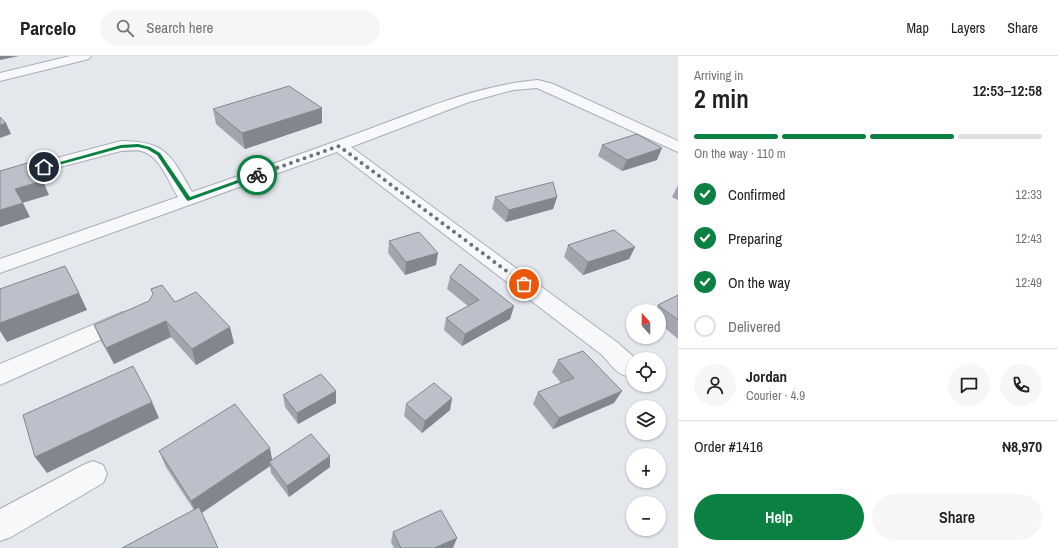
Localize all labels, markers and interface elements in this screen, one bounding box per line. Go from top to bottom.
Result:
search box [100,10,380,46]
text: Parcelo [20,15,76,41]
icon: search [114,17,136,39]
text: Search here [146,17,213,38]
text: Map [907,19,929,37]
text: Layers [951,19,985,37]
text: Share [1007,19,1038,37]
text: Arriving in [694,67,743,84]
text: 12:53–12:58 [973,80,1042,101]
text: 2 min [694,81,749,116]
text: On the way · 110 m [694,145,786,162]
pin [27,150,61,184]
courier [237,155,277,195]
icon: home [33,156,55,178]
icon: bike [246,164,268,186]
icon: check [694,183,716,205]
text: Confirmed [728,184,785,205]
text: 12:33 [1015,186,1042,203]
icon: check [694,227,716,249]
text: Preparing [728,228,782,249]
text: 12:43 [1015,230,1042,247]
pin [507,267,541,301]
icon: check [694,271,716,293]
text: On the way [728,272,790,293]
icon: bag [513,273,535,295]
text: 12:49 [1015,274,1042,291]
north arrow [626,304,666,344]
map controls [626,304,666,536]
text: Delivered [728,316,781,337]
button: locate [626,352,666,392]
button: person [694,364,736,406]
button: chat [948,364,990,406]
button: phone [1000,364,1042,406]
text: Jordan [746,366,787,387]
text: Courier · 4.9 [746,387,805,404]
button: layers [626,400,666,440]
text: Order #1416 [694,436,763,457]
text: ₦8,970 [1002,436,1042,457]
button: + [626,448,666,488]
button: Help [694,494,864,540]
button: Share [872,494,1042,540]
button: − [626,496,666,536]

